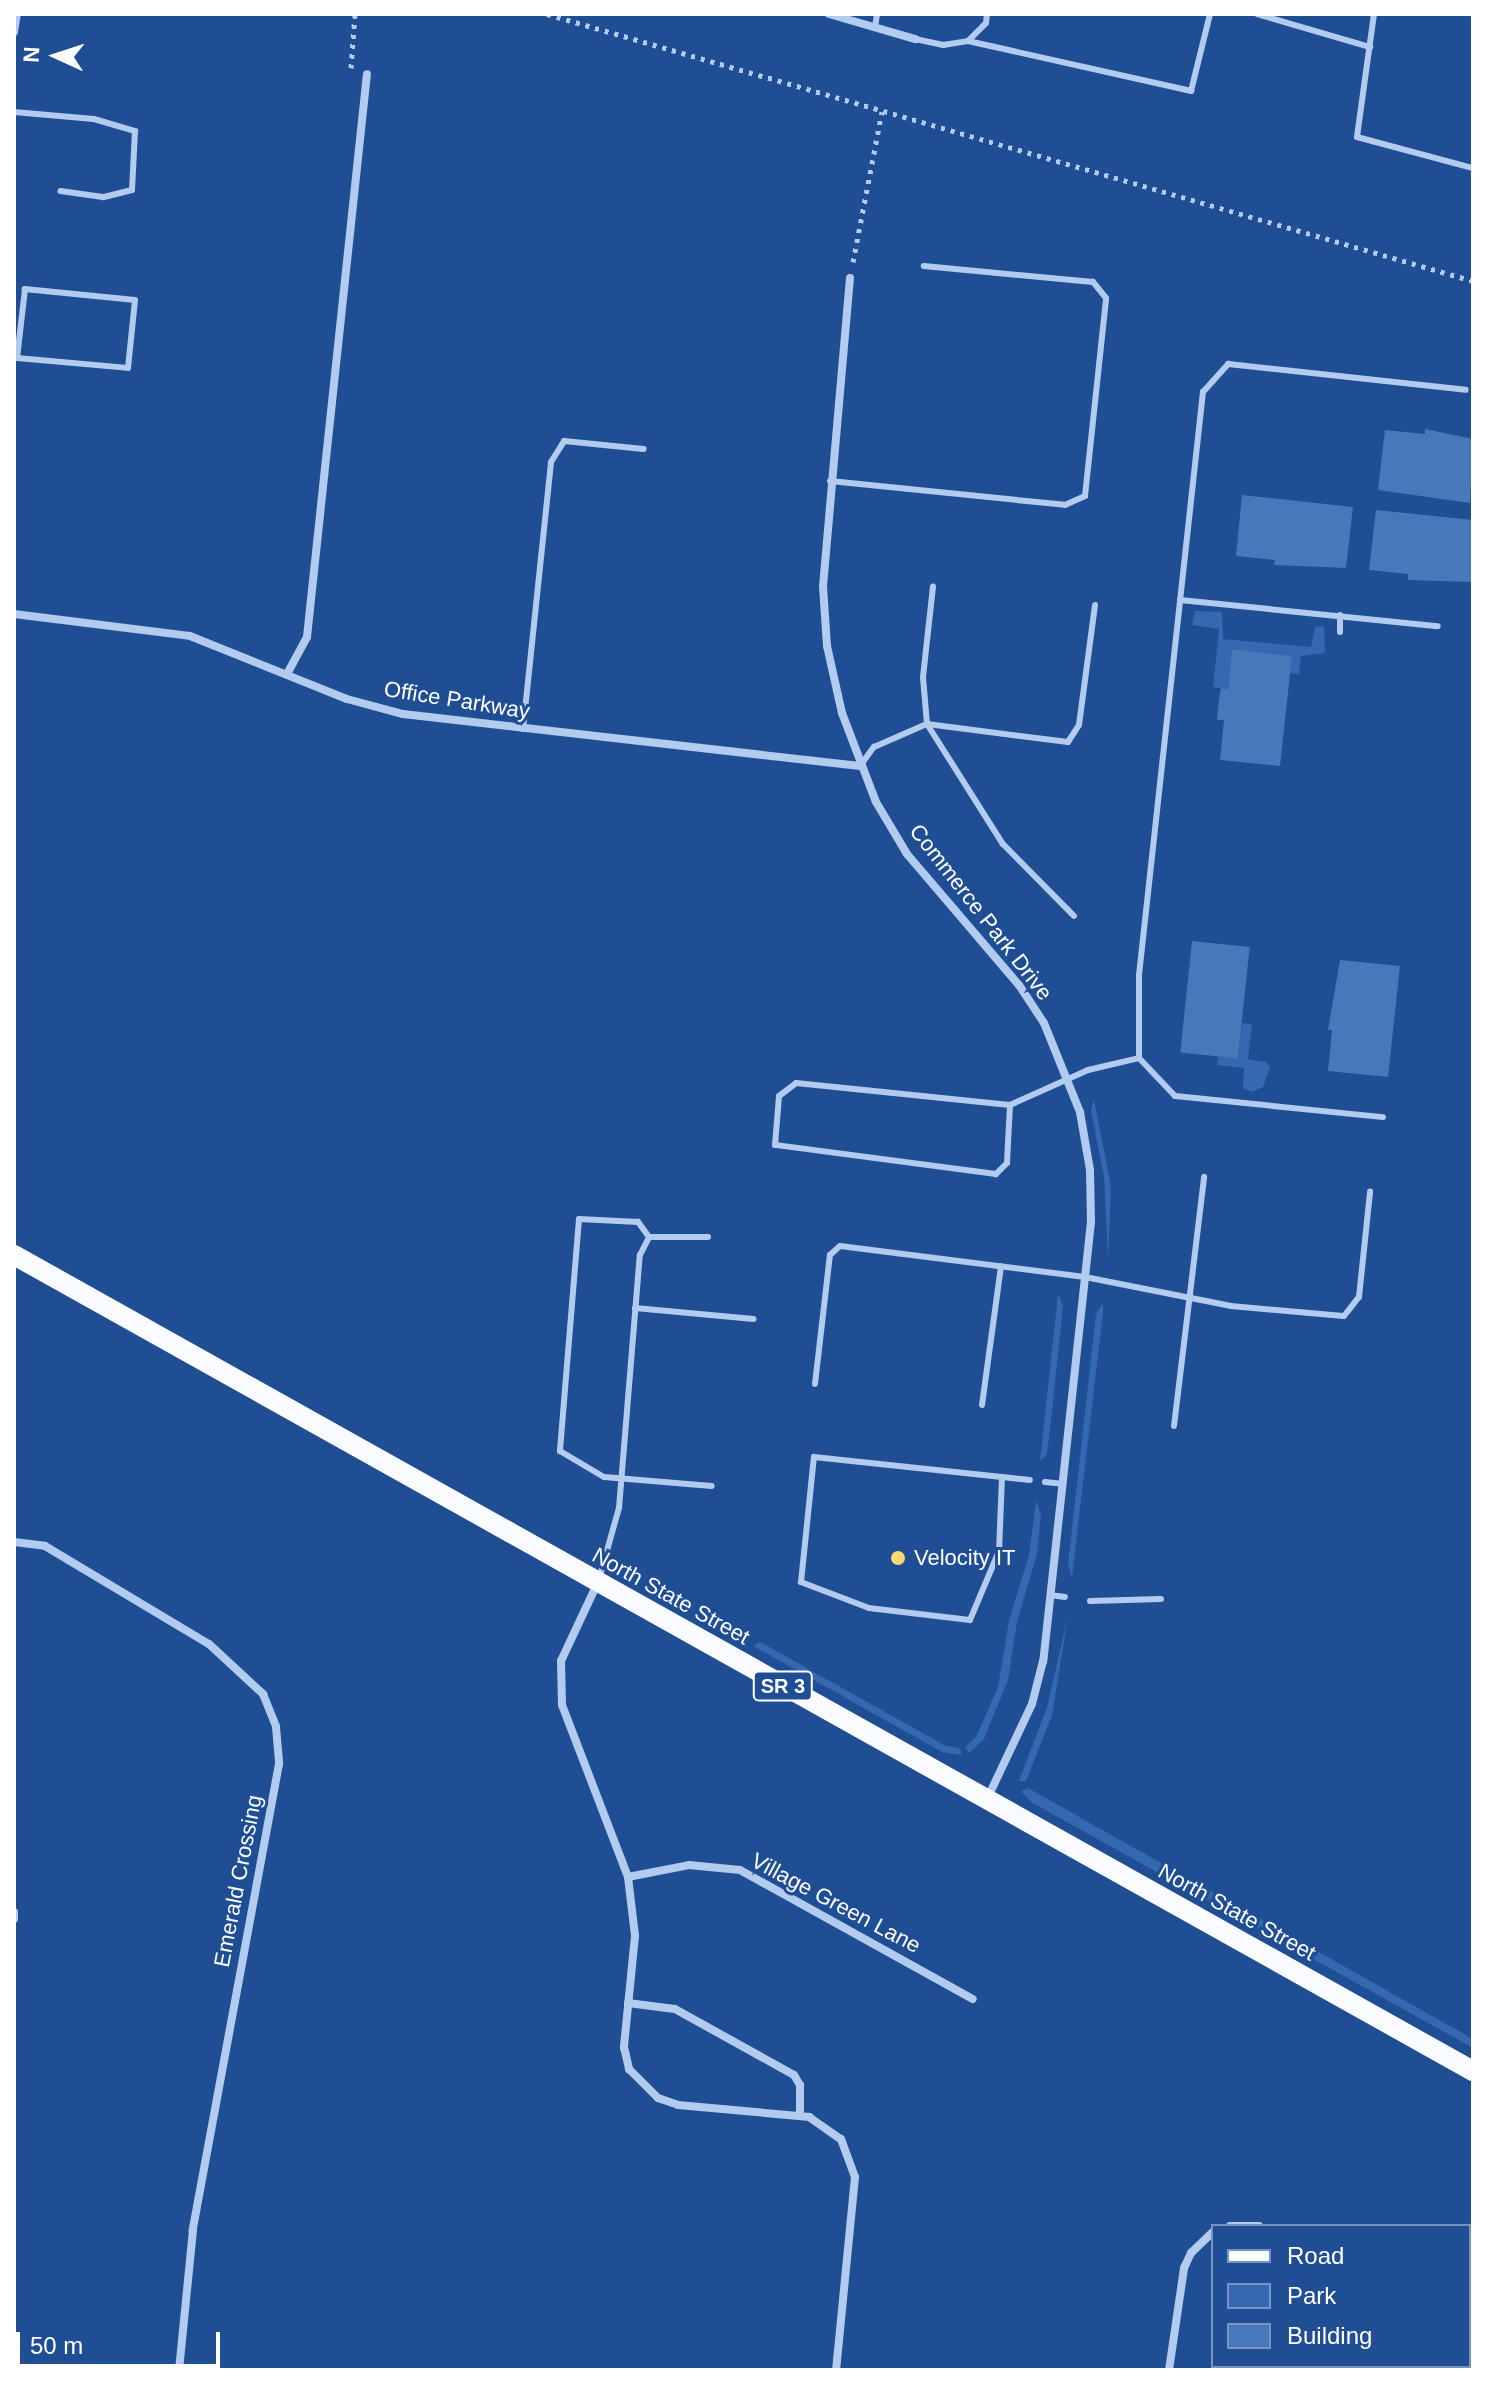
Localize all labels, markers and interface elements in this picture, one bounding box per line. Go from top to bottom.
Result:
north arrow [16,16,96,96]
text: N [19,46,44,63]
street label: Office Parkway [382,675,532,725]
street label: Commerce Park Drive [904,819,1058,1005]
street label: North State Street [588,1542,754,1650]
place label: Velocity IT [914,1545,1015,1571]
marker: Velocity IT [889,1549,907,1567]
road number: SR 3 [751,1670,815,1702]
street label: Emerald Crossing [208,1793,268,1969]
street label: Village Green Lane [747,1847,925,1959]
street label: North State Street [1154,1858,1320,1966]
legend [1211,2224,1471,2368]
text: Road [1287,2242,1344,2269]
text: Park [1287,2282,1336,2309]
scale bar [20,2316,224,2366]
text: Building [1287,2322,1372,2349]
text: 50 m [30,2332,83,2359]

